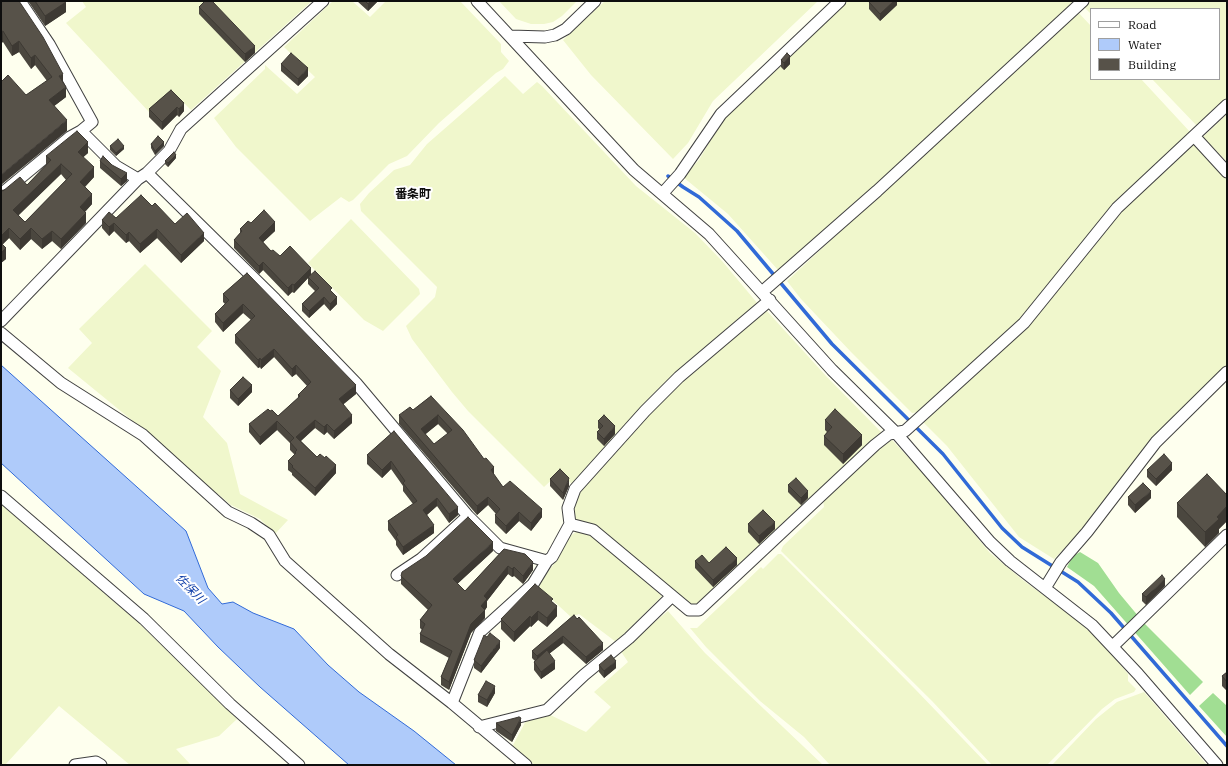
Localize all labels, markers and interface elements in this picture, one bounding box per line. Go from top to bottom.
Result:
legend [1090,8,1220,80]
text: Road [1128,17,1157,32]
text: Water [1128,37,1161,52]
text: Building [1128,57,1176,72]
district label: 番条町 [395,188,431,202]
water label: 佐保川 [172,571,208,607]

